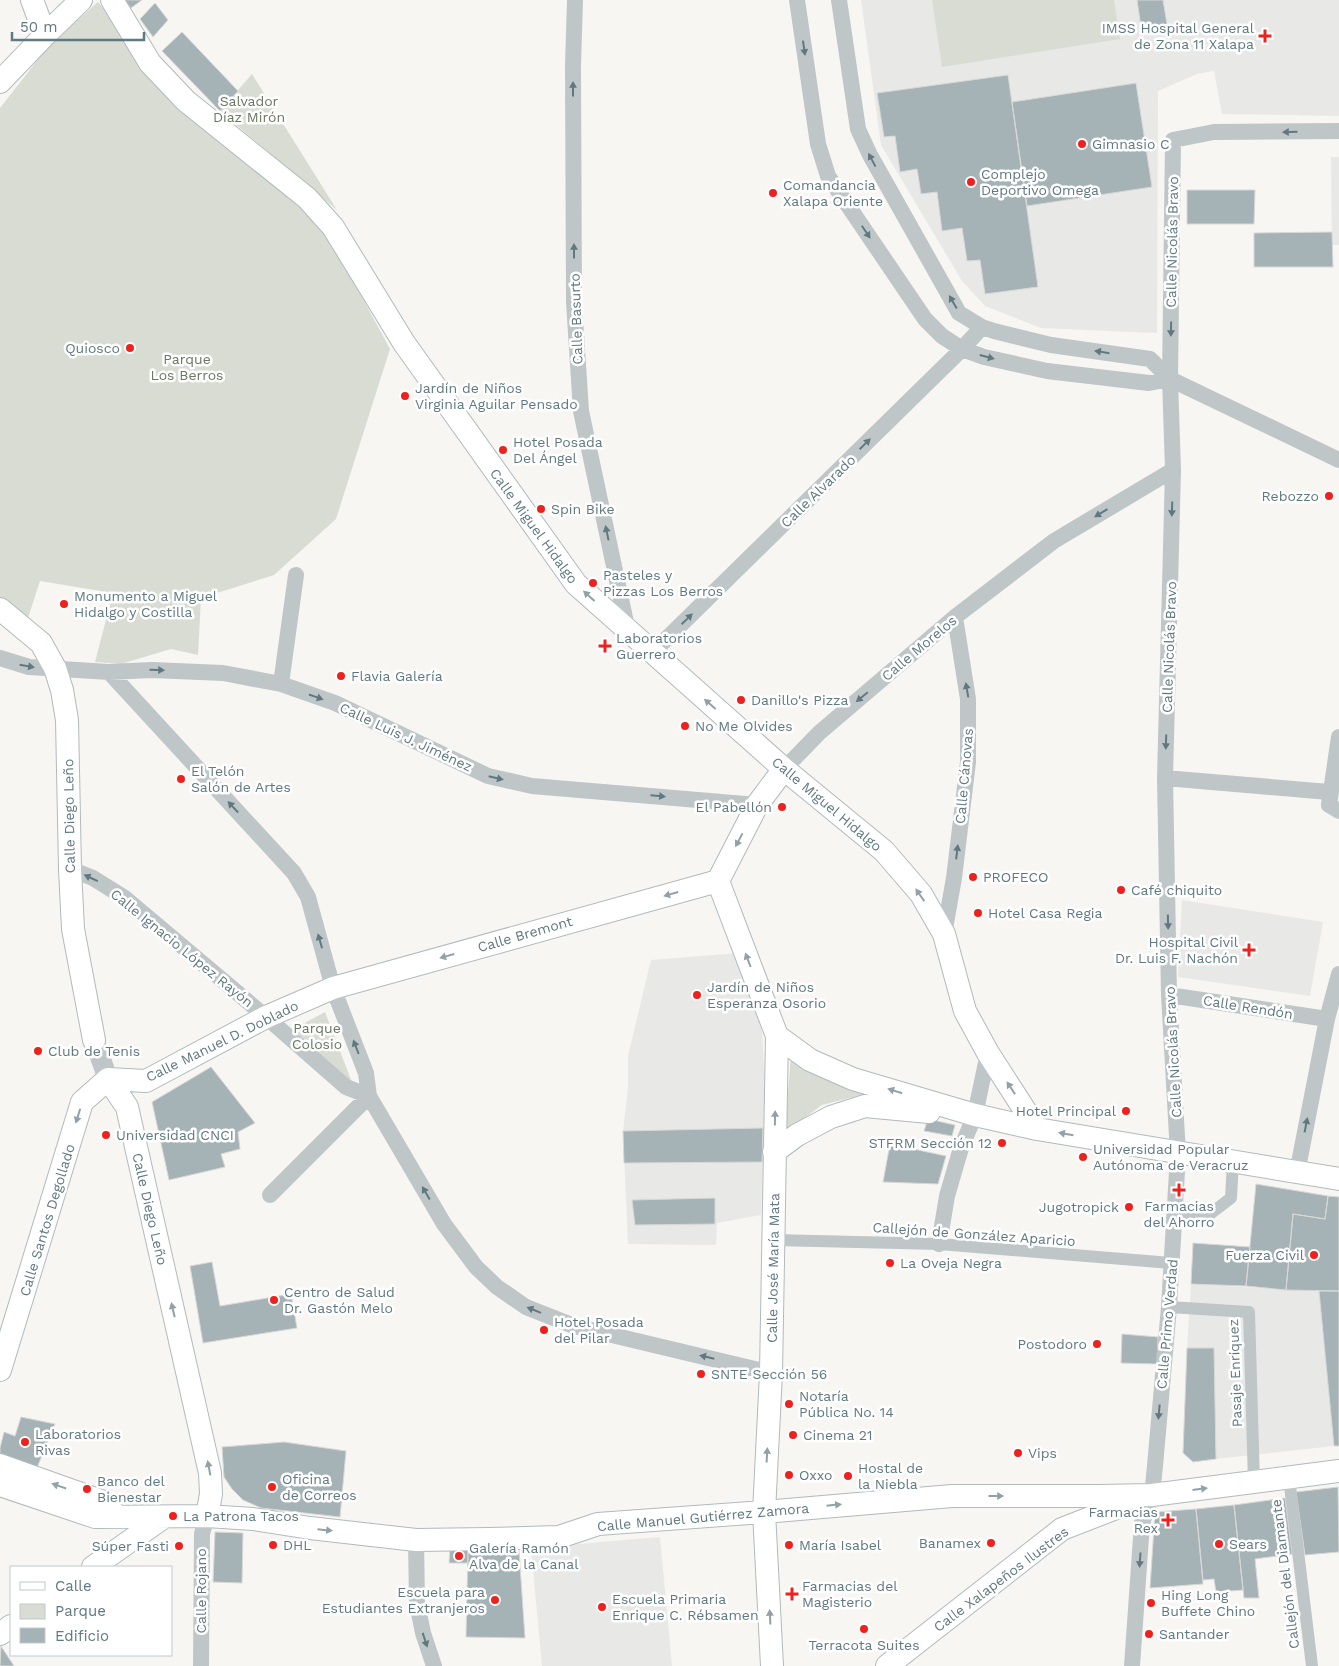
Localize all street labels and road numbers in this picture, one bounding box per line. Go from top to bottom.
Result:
street label: Calle Nicolás Bravo [1163,176,1181,308]
street label: Calle Basurto [566,273,586,365]
street label: Calle Alvarado [777,451,859,531]
street label: Calle Miguel Hidalgo [487,465,581,587]
street label: Calle Nicolás Bravo [1159,581,1179,713]
street label: Calle Morelos [878,612,960,684]
street label: Calle Luis J. Jiménez [337,699,475,775]
street label: Calle Cánovas [952,728,976,824]
street label: Calle Miguel Hidalgo [769,753,885,855]
street label: Calle Diego Leño [60,759,78,873]
street label: Calle Ignacio López Rayón [108,886,256,1010]
street label: Calle Bremont [476,913,574,955]
street label: Calle Nicolás Bravo [1162,986,1184,1118]
street label: Calle Rendón [1202,992,1294,1022]
street label: Calle Manuel D. Doblado [143,997,301,1085]
street label: Calle Santos Degollado [16,1142,78,1298]
street label: Calle Diego Leño [129,1151,171,1267]
street label: Calle José María Mata [764,1193,782,1343]
street label: Callejón de González Aparicio [872,1219,1076,1249]
street label: Calle Primo Verdad [1153,1258,1181,1390]
street label: Pasaje Enríquez [1225,1319,1245,1427]
street label: Callejón del Diamante [1268,1498,1302,1650]
street label: Calle Manuel Gutiérrez Zamora [596,1500,810,1534]
street label: Calle Xalapeños Ilustres [931,1523,1071,1635]
street label: Calle Rojano [193,1548,209,1634]

